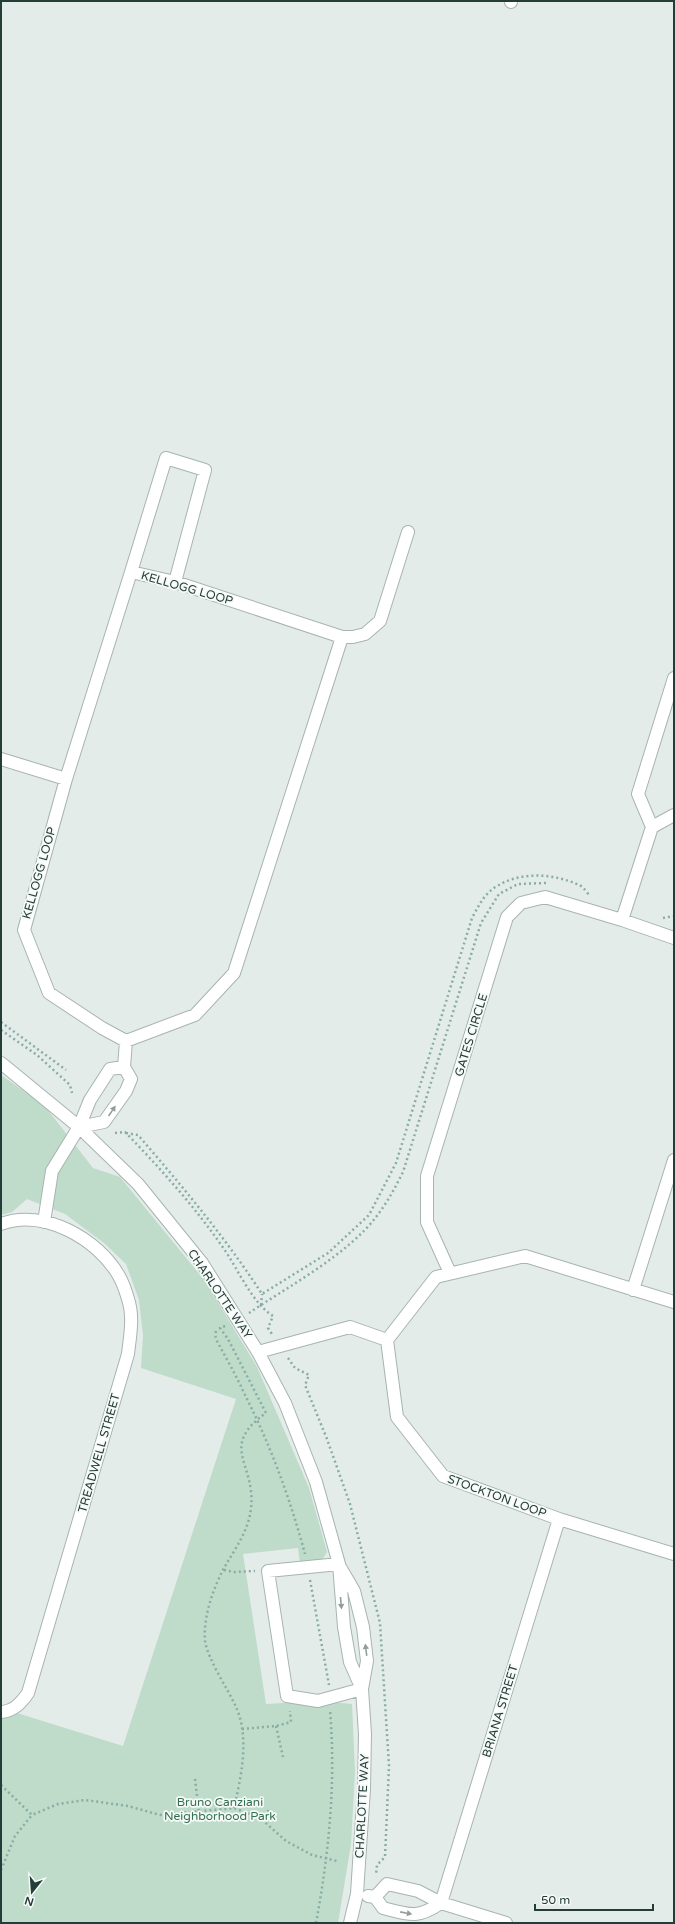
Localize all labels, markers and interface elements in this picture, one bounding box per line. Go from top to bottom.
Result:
street label: KELLOGG LOOP [139,568,235,608]
street label: KELLOGG LOOP [19,825,59,921]
street label: GATES CIRCLE [452,992,490,1078]
one-way arrow [108,1106,116,1116]
street label: CHARLOTTE WAY [185,1247,255,1342]
street label: TREADWELL STREET [75,1391,123,1514]
street label: STOCKTON LOOP [446,1472,548,1520]
one-way arrow [338,1597,345,1609]
one-way arrow [363,1644,369,1656]
street label: BRIANA STREET [479,1662,521,1759]
street label: CHARLOTTE WAY [352,1753,372,1859]
park label: Bruno Canziani Neighborhood Park [164,1795,276,1823]
north arrow [12,1872,52,1912]
scale bar [535,1886,653,1912]
text: 50 m [541,1893,570,1907]
text: N [23,1894,35,1909]
one-way arrow [400,1911,412,1917]

